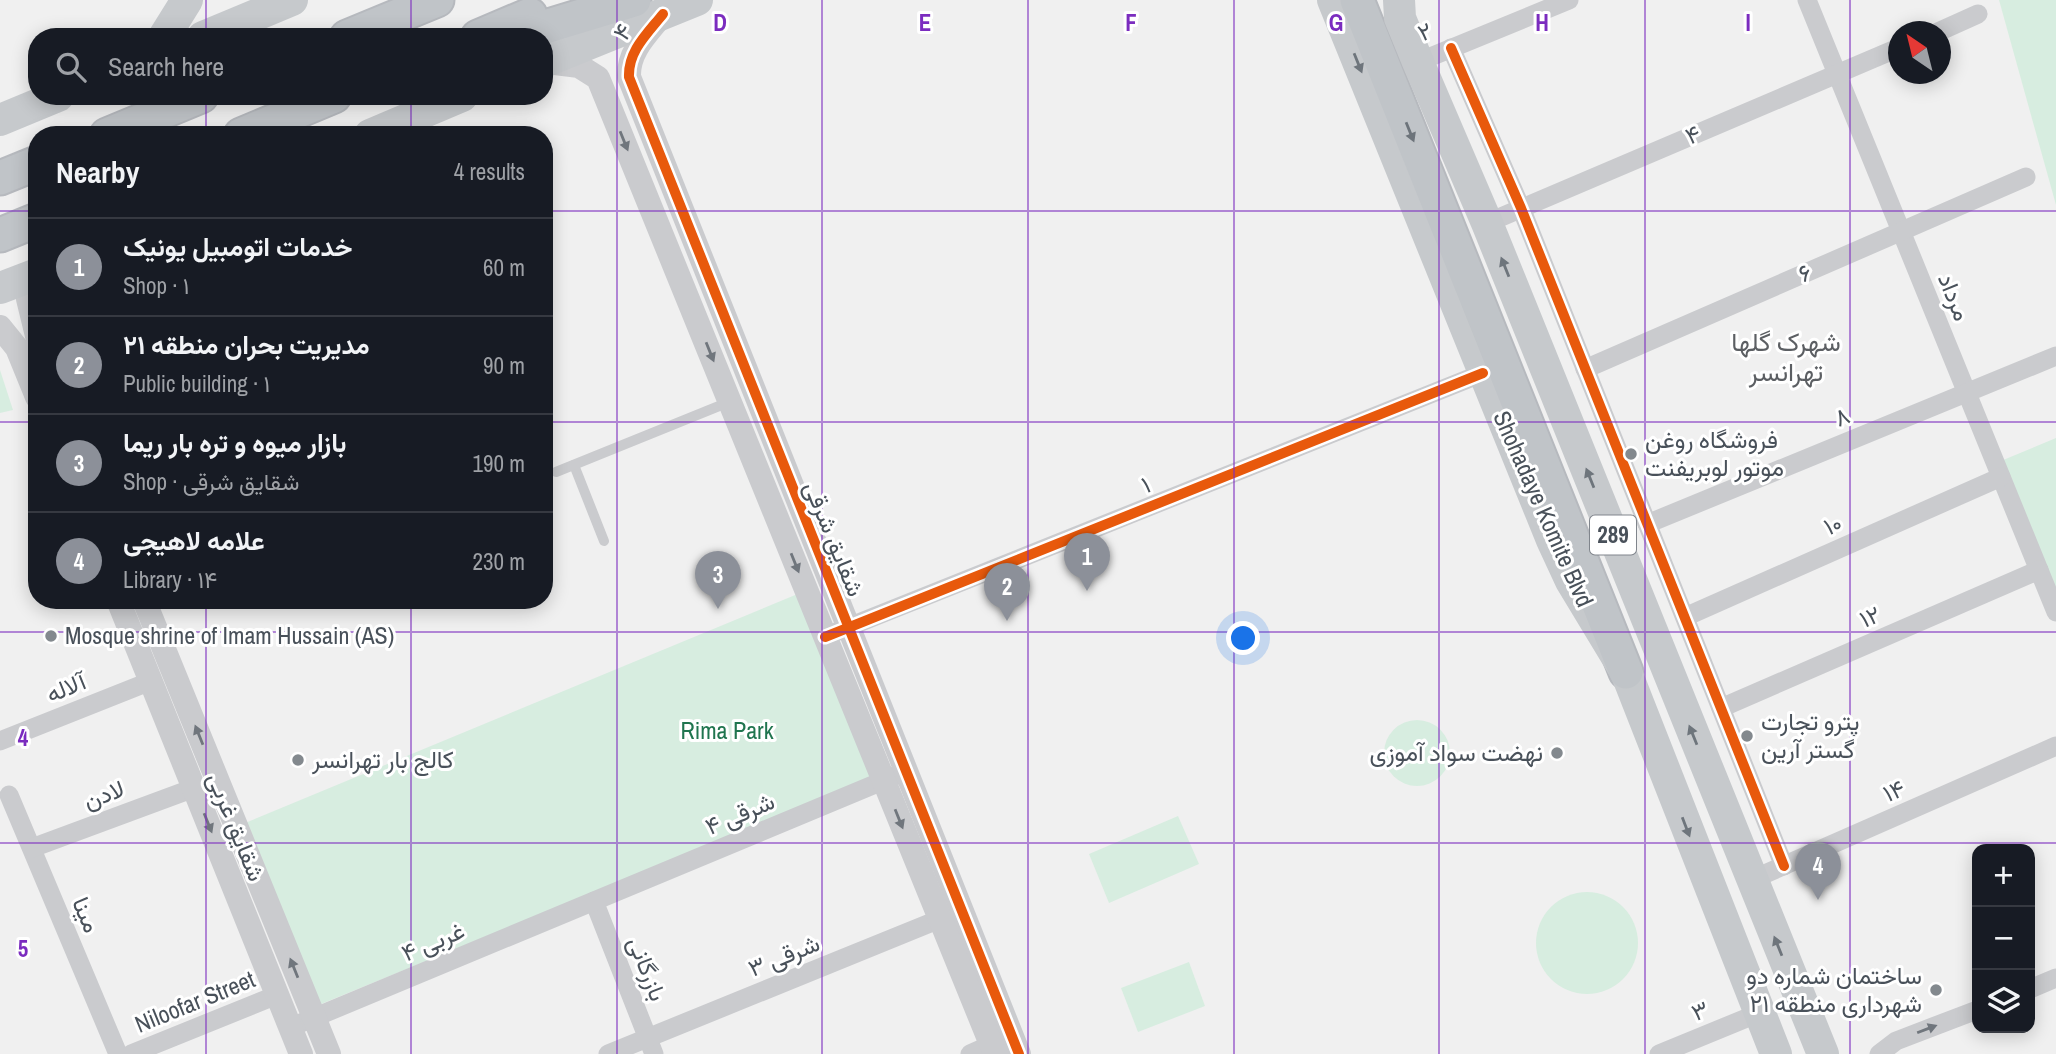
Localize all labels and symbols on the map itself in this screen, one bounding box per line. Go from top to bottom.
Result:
text: D [713,7,727,38]
text: E [919,7,931,38]
text: F [1125,7,1137,38]
text: G [1329,7,1343,38]
text: H [1535,7,1549,38]
text: I [1745,7,1751,38]
street label: ۲ [1413,14,1437,48]
street label: ۴ [605,17,639,46]
north arrow [1888,21,1951,84]
one-way arrow [1353,53,1364,74]
street label: ۴ [1680,117,1705,151]
one-way arrow [1404,121,1415,142]
one-way arrow [618,131,630,151]
street label: ۶ [1793,255,1816,289]
one-way arrow [1499,257,1511,277]
street label: مرداد [1931,268,1979,325]
district label: شهرک گلها تهرانسر [1731,324,1841,389]
one-way arrow [704,341,715,362]
street label: ۸ [1829,399,1854,434]
street label: Shohadaye Komite Blvd [1486,406,1601,612]
place label: فروشگاه روغن موتور لوبریفنت [1645,423,1784,483]
marker: فروشگاه روغن موتور لوبریفنت [1623,446,1639,462]
one-way arrow [1585,467,1596,488]
street label: ۱ [1136,468,1155,500]
street label: شقایق شرقی [797,476,873,601]
street label: ۱۰ [1818,506,1847,542]
road number: 289 [1590,516,1636,554]
pin: 1 [1064,533,1110,591]
pin: 3 [695,551,741,609]
one-way arrow [790,552,801,573]
pin: 2 [984,563,1030,621]
street label: ۱۲ [1854,598,1885,635]
place label: Mosque shrine of Imam Hussain (AS) [65,619,394,651]
your location [1226,621,1260,655]
marker: Mosque shrine of Imam Hussain (AS) [43,628,59,644]
street label: آلاله [41,664,92,709]
place label: پترو تجارت گستر آرین [1761,705,1859,765]
park label: Rima Park [681,714,774,746]
text: 4 [18,722,29,753]
one-way arrow [193,724,204,745]
one-way arrow [1687,724,1698,745]
marker: پترو تجارت گستر آرین [1739,728,1755,744]
place label: نهضت سواد آموزی [1369,736,1543,768]
place label: کالج بار تهرانسر [311,743,454,777]
marker: نهضت سواد آموزی [1549,745,1565,761]
marker: کالج بار تهرانسر [290,752,306,768]
street label: شقایق غربی [201,767,273,886]
street label: ۱۴ [1878,771,1910,809]
street label: لادن [79,772,129,816]
street label: ۴ شرقی [700,784,779,842]
one-way arrow [894,808,905,829]
one-way arrow [202,812,213,833]
one-way arrow [1681,816,1692,837]
pin: 4 [1795,842,1841,900]
street label: مینا [65,892,109,937]
street label: ۴ غربی [396,914,469,969]
street label: ۳ شرقی [743,926,824,984]
street label: بازرگانی [621,932,675,1005]
text: 5 [18,933,28,964]
one-way arrow [1772,935,1783,956]
one-way arrow [288,958,300,978]
place label: ساختمان شماره دو شهرداری منطقه ۲۱ [1746,959,1922,1019]
street label: Niloofar Street [130,962,260,1040]
marker: ساختمان شماره دو شهرداری منطقه ۲۱ [1928,982,1944,998]
street label: ۳ [1686,992,1713,1028]
one-way arrow [1916,1023,1937,1034]

